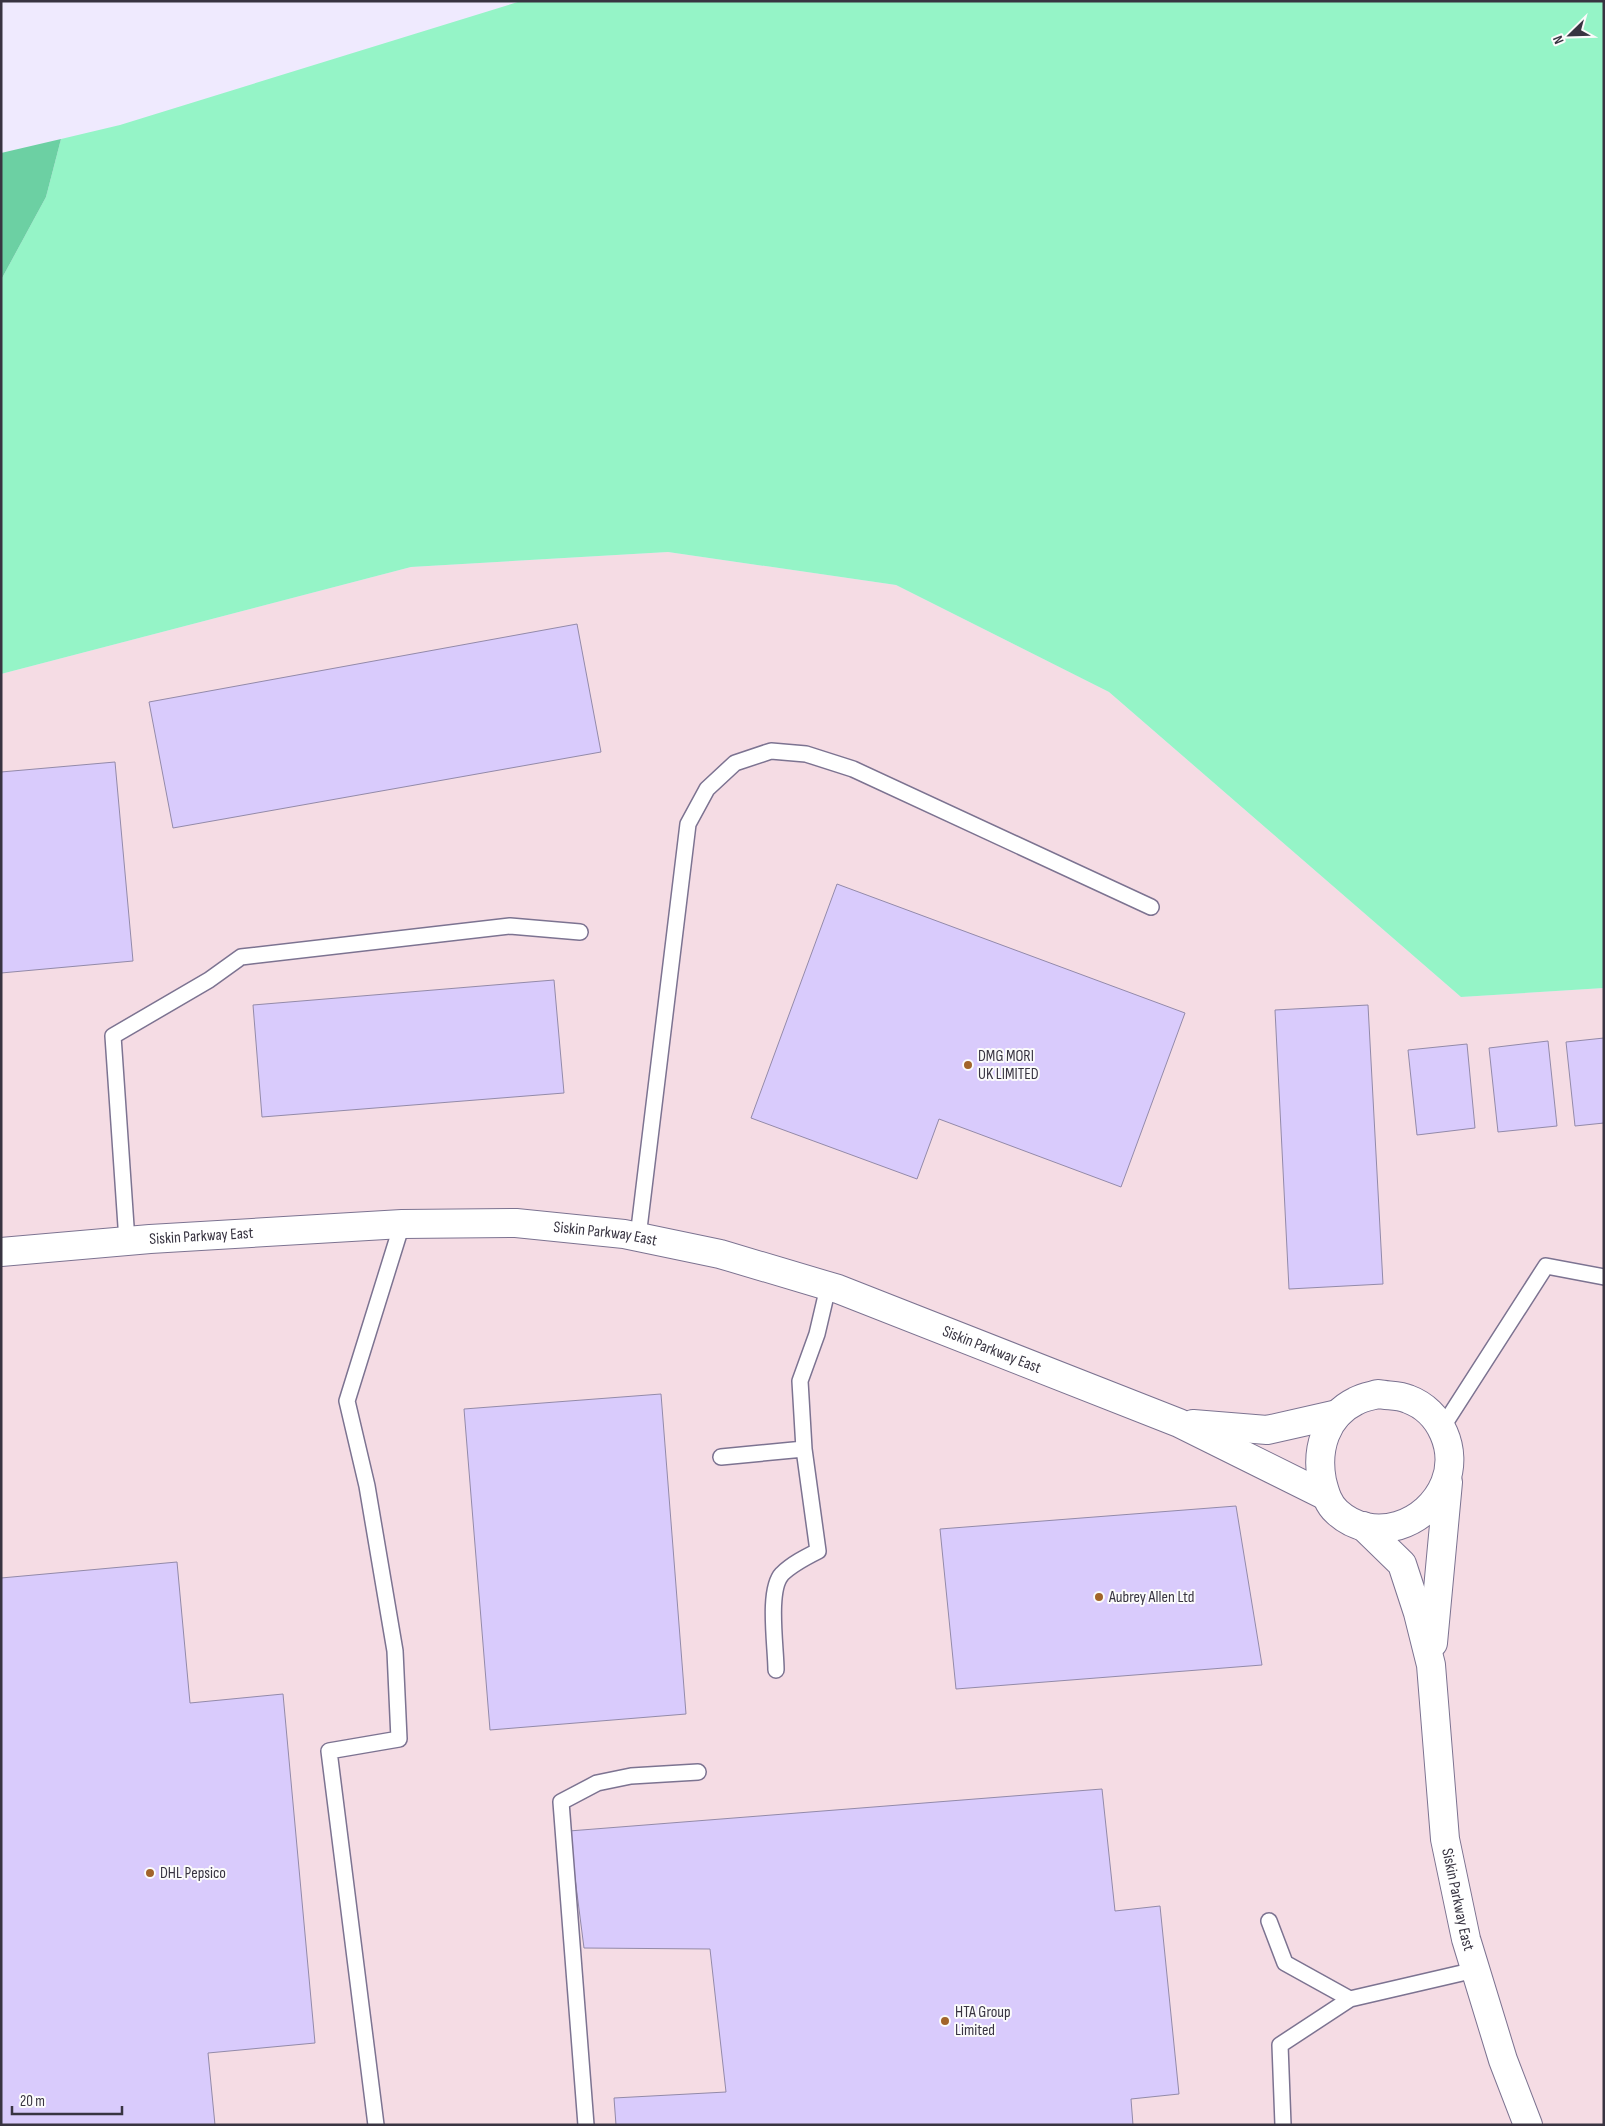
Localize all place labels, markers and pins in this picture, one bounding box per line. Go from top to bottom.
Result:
place label: DMG MORI UK LIMITED [978,1047,1039,1084]
marker: DMG MORI UK LIMITED [962,1059,974,1071]
place label: Aubrey Allen Ltd [1108,1588,1195,1607]
marker: Aubrey Allen Ltd [1093,1591,1105,1603]
place label: DHL Pepsico [160,1864,226,1883]
marker: DHL Pepsico [144,1867,156,1879]
place label: HTA Group Limited [955,2003,1011,2040]
marker: HTA Group Limited [939,2015,951,2027]

